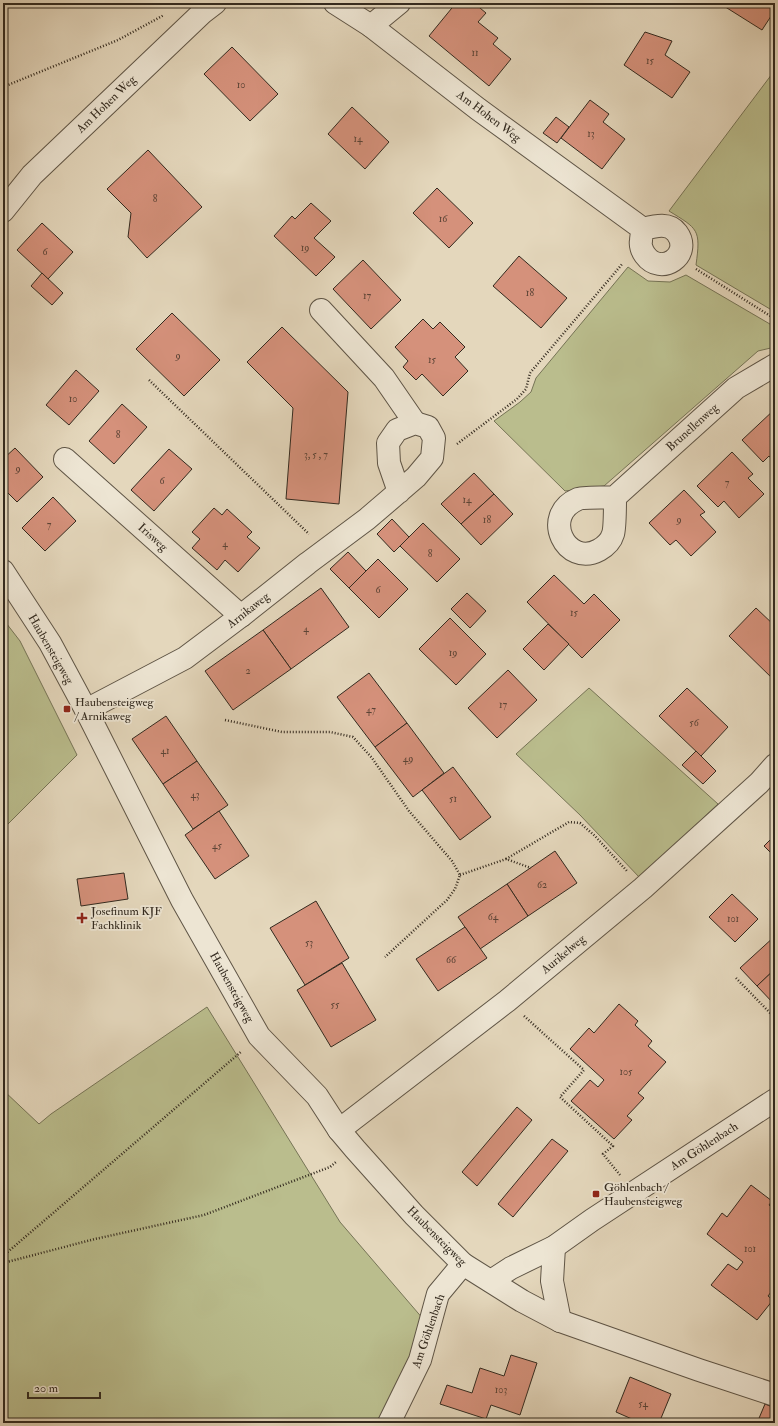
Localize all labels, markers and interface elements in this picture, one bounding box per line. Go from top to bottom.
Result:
house number: 11 [471,47,479,59]
house number: 15 [646,55,655,67]
street label: Am Hohen Weg [73,71,140,137]
house number: 10 [237,79,245,91]
street label: Am Hohen Weg [453,87,525,146]
house number: 13 [587,128,595,140]
house number: 14 [354,133,363,145]
house number: 8 [153,193,158,205]
house number: 16 [439,213,448,225]
house number: 19 [301,242,309,254]
house number: 6 [42,246,48,258]
house number: 18 [526,287,534,299]
house number: 17 [363,290,371,302]
house number: 9 [174,350,181,362]
house number: 15 [428,354,437,366]
house number: 10 [69,393,77,405]
street label: Brunellenweg [663,399,722,455]
house number: 8 [116,429,121,441]
house number: 3, 5 , 7 [304,449,328,461]
house number: 9 [14,463,21,475]
house number: 6 [159,475,165,487]
house number: 7 [725,477,730,489]
house number: 14 [463,494,472,506]
house number: 18 [483,514,491,526]
house number: 9 [675,514,682,526]
house number: 7 [47,519,52,531]
street label: Irisweg [135,520,171,555]
house number: 4 [222,538,228,550]
house number: 8 [428,548,433,560]
house number: 6 [375,584,381,596]
street label: Arnikaweg [223,588,274,632]
house number: 15 [570,607,579,619]
street label: Haubensteigweg [24,612,77,688]
house number: 4 [303,623,309,635]
house number: 19 [449,647,457,659]
house number: 2 [245,665,251,677]
place label: Haubensteigweg / Arnikaweg [74,695,154,724]
house number: 17 [499,699,507,711]
marker: Haubensteigweg / Arnikaweg [62,704,72,714]
house number: 47 [366,704,376,716]
house number: 56 [689,717,700,729]
house number: 41 [161,745,170,757]
house number: 49 [403,753,413,765]
house number: 43 [190,789,200,801]
house number: 51 [449,793,457,805]
house number: 45 [212,840,222,852]
house number: 62 [537,879,547,891]
place label: Josefinum KJF Fachklinik [90,904,162,933]
house number: 64 [488,911,499,923]
marker: Josefinum KJF Fachklinik [76,912,88,924]
house number: 101 [727,913,739,925]
street label: Aurikelweg [537,931,589,978]
house number: 53 [305,937,313,949]
street label: Haubensteigweg [206,949,258,1026]
house number: 66 [446,954,457,966]
house number: 55 [331,999,340,1011]
house number: 105 [619,1066,633,1078]
street label: Am Göhlenbach [667,1119,742,1174]
place label: Göhlenbach / Haubensteigweg [604,1180,683,1209]
marker: Göhlenbach / Haubensteigweg [591,1189,601,1199]
street label: Haubensteigweg [404,1203,470,1270]
house number: 101 [744,1243,756,1255]
street label: Am Göhlenbach [408,1291,448,1371]
scale bar [28,1374,100,1400]
text: 20 m [34,1381,59,1396]
house number: 103 [495,1384,507,1396]
house number: 54 [638,1398,648,1410]

